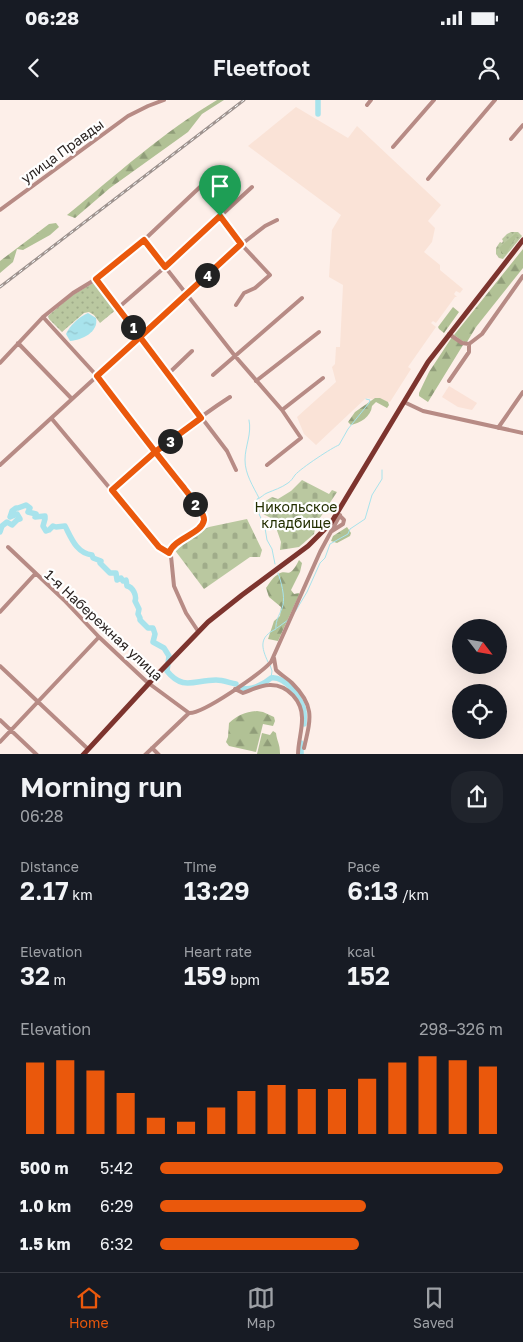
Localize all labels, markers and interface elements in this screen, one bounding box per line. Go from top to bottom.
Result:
text: 06:28 [25,6,79,29]
icon: back [20,54,48,82]
text: Fleetfoot [213,54,310,81]
icon: person [475,54,503,82]
street label: улица Правды [17,115,107,187]
pin [199,165,241,216]
icon: arrive [206,172,234,200]
pin: 4 [194,262,220,288]
text: 4 [203,267,212,284]
pin: 1 [120,314,146,340]
text: 1 [130,319,137,336]
pin: 3 [158,428,182,454]
text: 3 [166,433,175,450]
pin: 2 [182,492,208,516]
text: 2 [191,496,200,513]
park label: Никольское кладбище [255,498,337,531]
street label: 1-я Набережная улица [41,566,167,684]
north arrow [452,619,508,674]
map controls [452,619,507,739]
button: locate [452,684,507,739]
text: Morning run [20,770,183,803]
button: share [451,771,503,823]
text: 06:28 [20,806,63,826]
text: Distance [20,858,79,875]
text: Time [184,858,217,875]
text: Pace [347,858,380,875]
text: 2.17 [20,875,69,906]
text: 13:29 [184,875,250,906]
text: 6:13 [347,875,398,906]
text: km [69,886,93,903]
text: /km [398,886,429,903]
text: Elevation [20,943,82,960]
text: Heart rate [184,943,252,960]
text: kcal [347,943,375,960]
text: 32 [20,960,50,991]
text: 159 [184,960,227,991]
text: 152 [347,960,390,991]
text: m [50,971,66,988]
text: bpm [227,971,260,988]
text: Elevation [20,1019,91,1039]
text: 298–326 m [419,1019,503,1039]
text: 500 m [20,1158,69,1178]
text: 5:42 [100,1158,133,1178]
text: 1.0 km [20,1196,71,1216]
text: 6:29 [100,1196,133,1216]
text: 1.5 km [20,1234,70,1254]
text: 6:32 [100,1234,133,1254]
tab: Home [69,1284,109,1331]
tab: Map [247,1284,275,1331]
tab: Saved [413,1284,454,1331]

